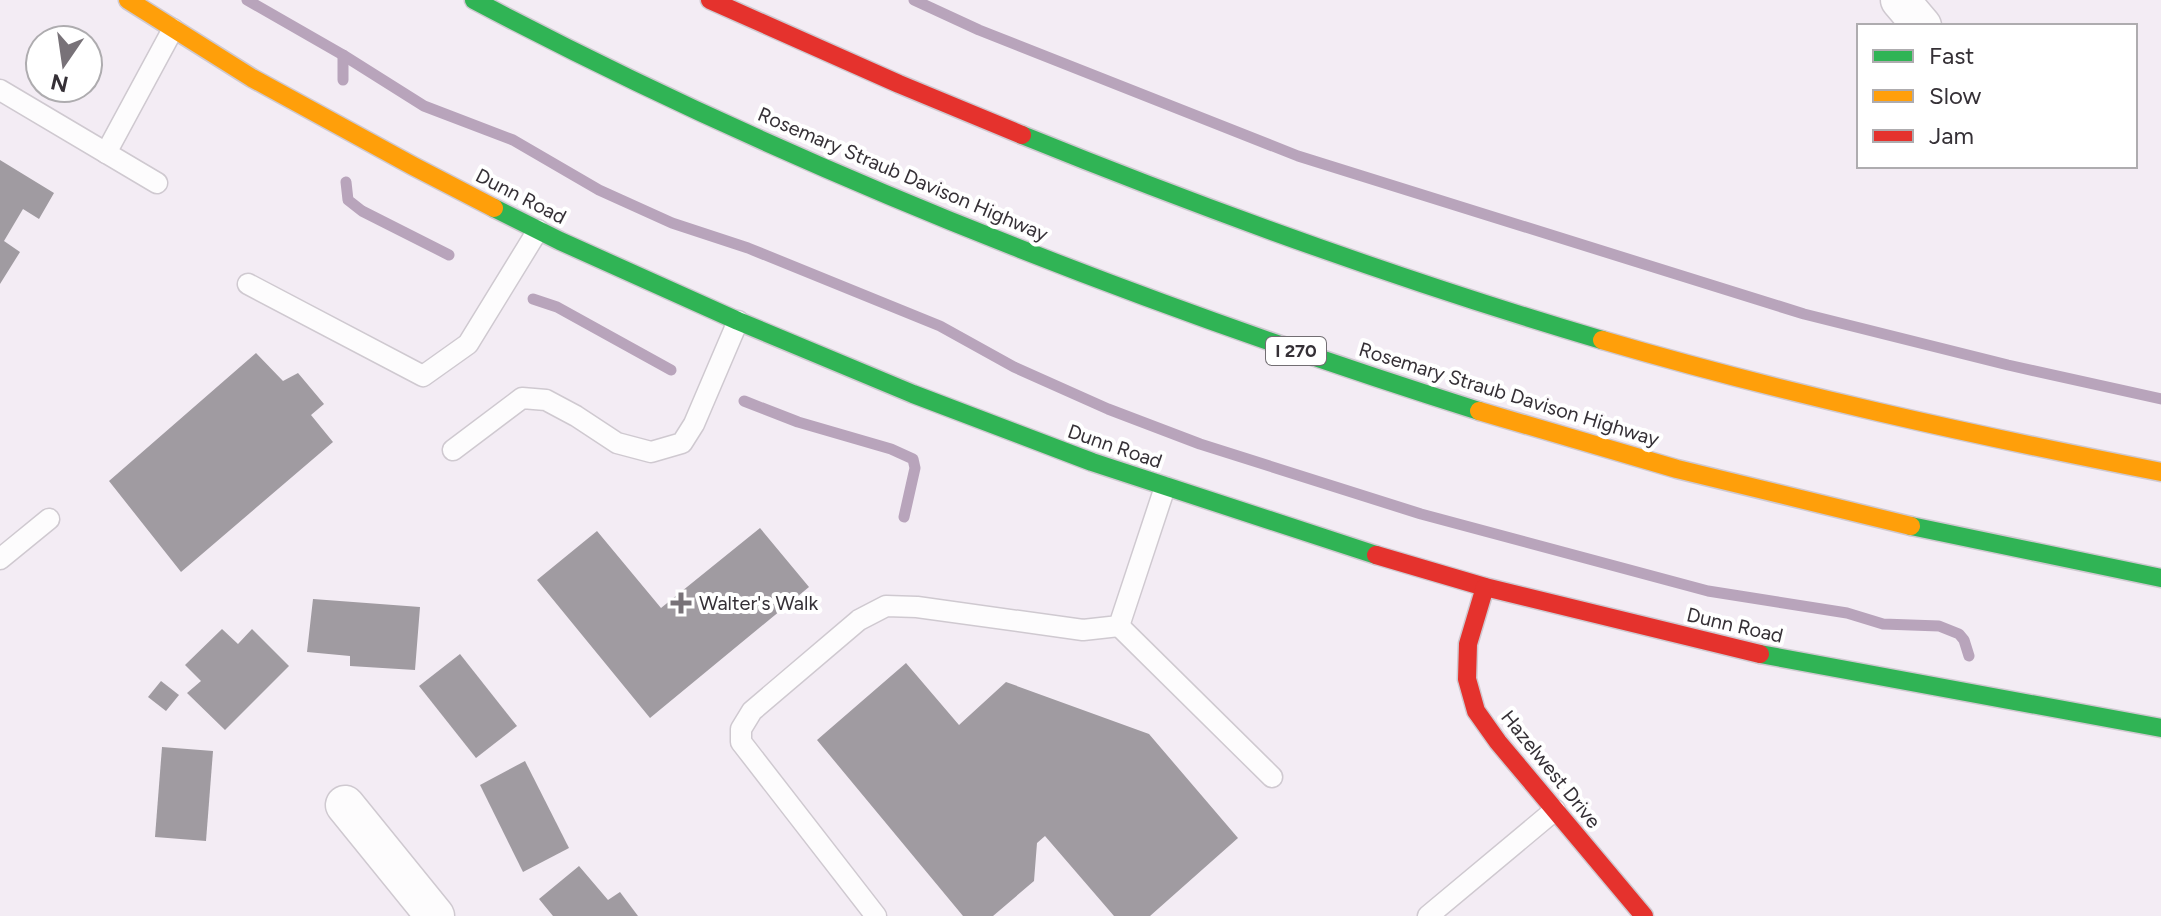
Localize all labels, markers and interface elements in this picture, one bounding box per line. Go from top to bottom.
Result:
north arrow [24,24,104,104]
legend [1857,24,2137,168]
text: Fast [1929,41,1974,70]
text: N [48,68,71,98]
text: Slow [1929,81,1982,110]
street label: Rosemary Straub Davison Highway [754,102,1052,246]
text: Jam [1929,121,1974,150]
street label: Dunn Road [472,163,570,229]
road number: I 270 [1266,337,1326,365]
street label: Rosemary Straub Davison Highway [1356,337,1662,451]
street label: Dunn Road [1065,419,1165,473]
place label: Walter's Walk [699,591,818,615]
marker: Walter's Walk [670,592,692,614]
street label: Dunn Road [1684,602,1786,648]
street label: Hazelwest Drive [1496,705,1606,833]

